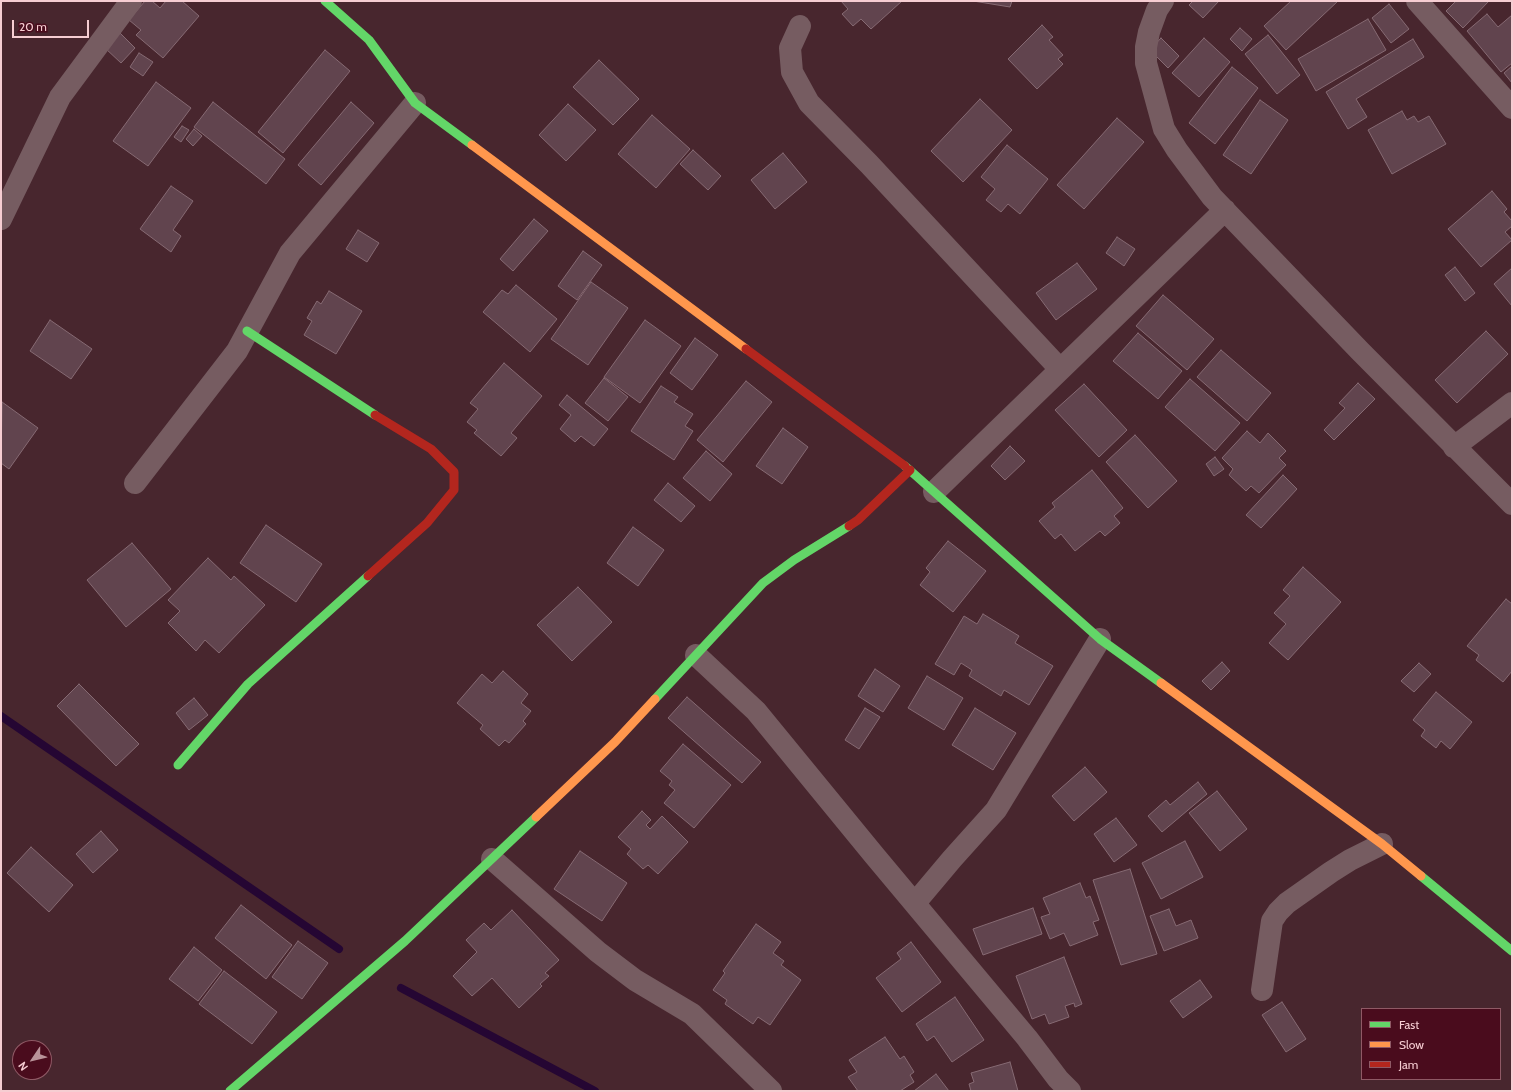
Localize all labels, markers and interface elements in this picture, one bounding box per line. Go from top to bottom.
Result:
scale bar [14,12,91,38]
text: 20 m [19,19,47,34]
legend [1361,1008,1501,1080]
text: Fast [1399,1017,1419,1032]
text: Slow [1399,1037,1424,1052]
north arrow [12,1040,52,1080]
text: Jam [1399,1057,1418,1072]
text: N [15,1059,31,1074]

